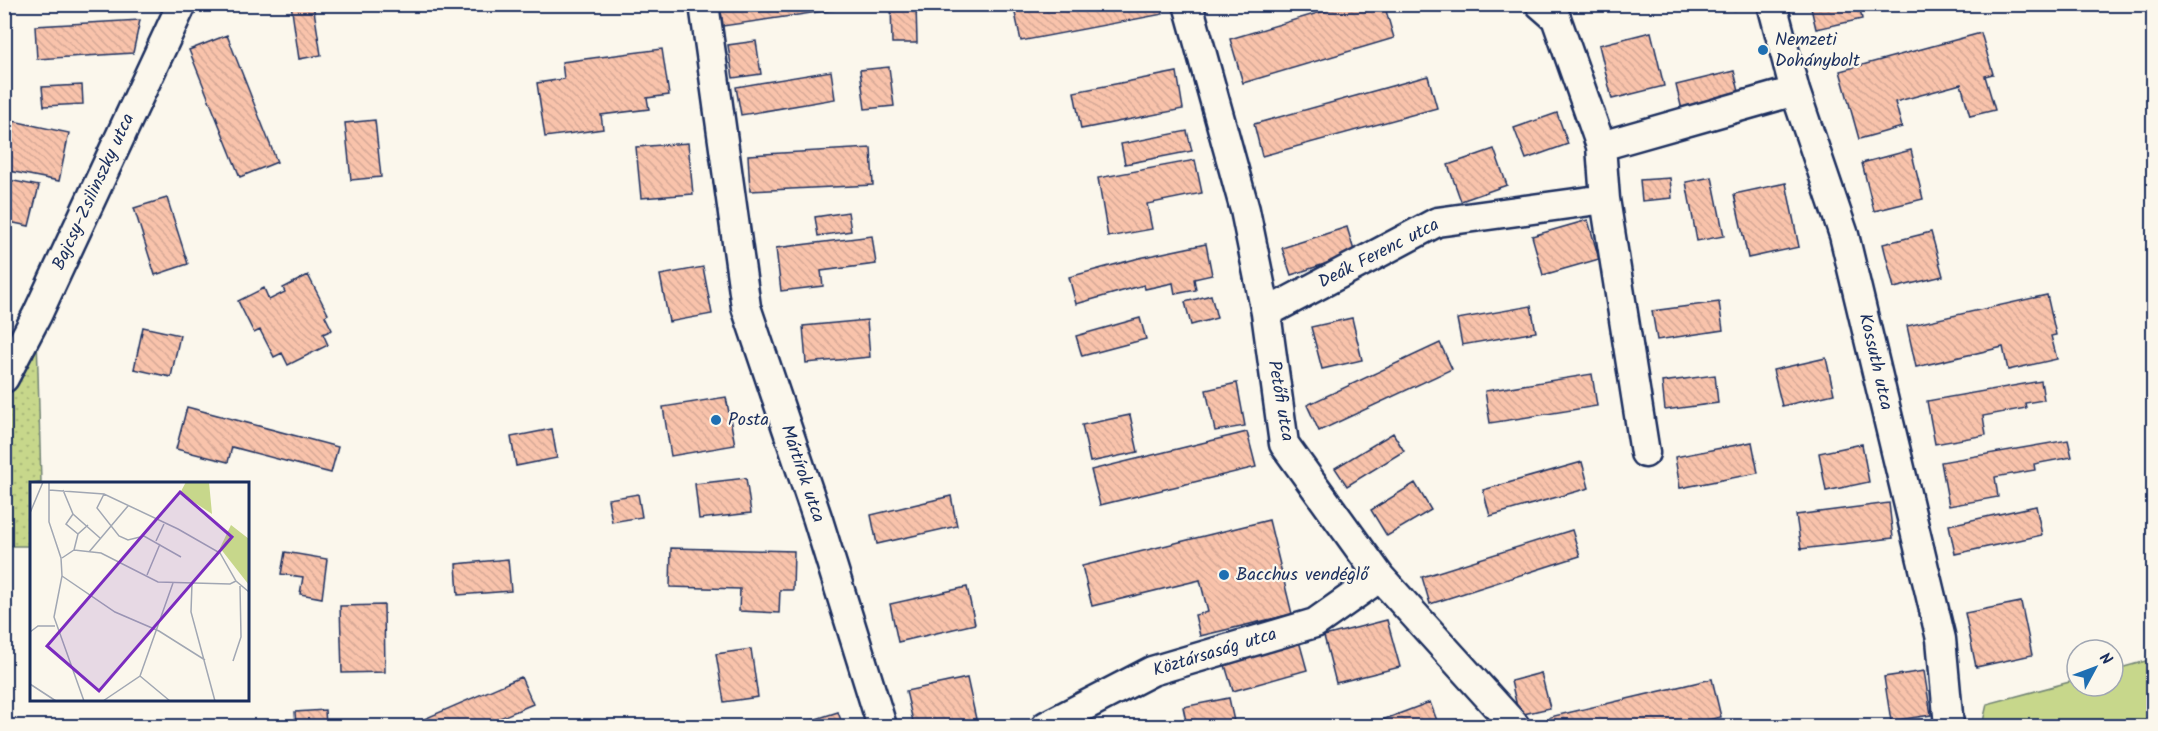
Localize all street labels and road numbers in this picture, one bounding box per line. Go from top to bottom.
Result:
street label: Bajcsy-Zsilinszky utca [45,109,143,275]
street label: Deák Ferenc utca [1313,211,1445,297]
street label: Kossuth utca [1850,311,1900,413]
street label: Petőfi utca [1259,358,1301,444]
street label: Mártírok utca [772,421,832,527]
street label: Köztársaság utca [1149,620,1281,686]

